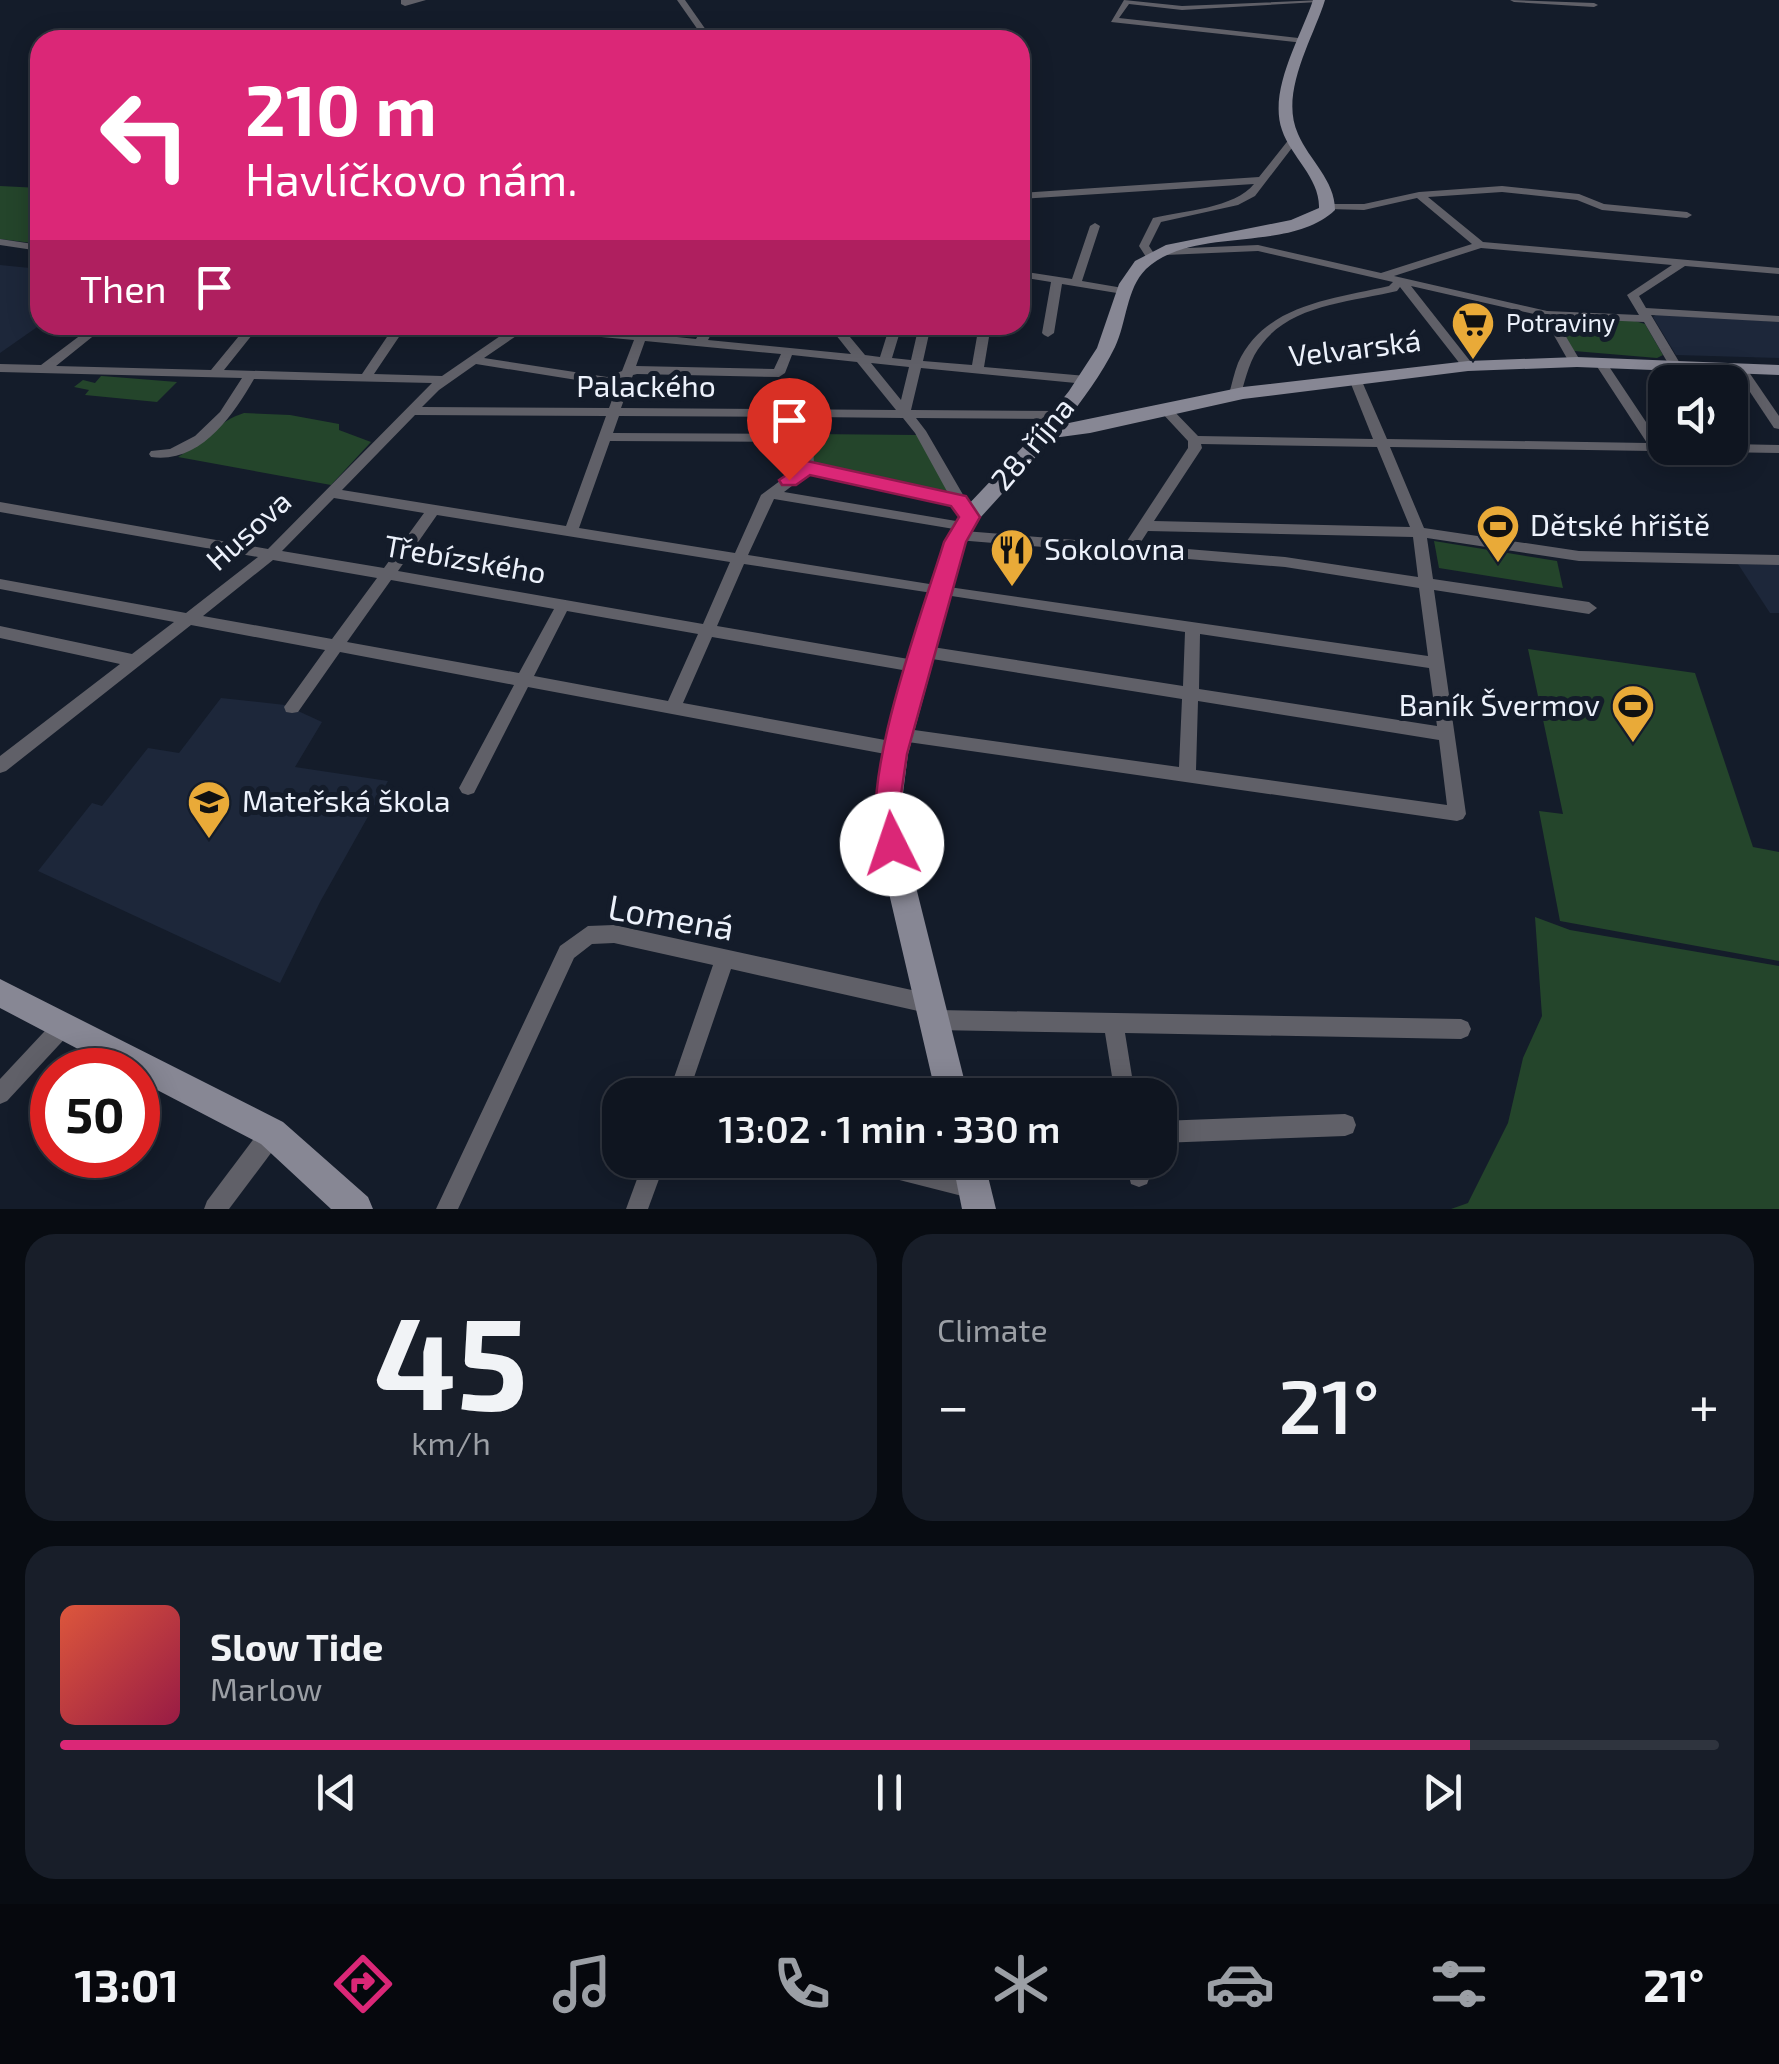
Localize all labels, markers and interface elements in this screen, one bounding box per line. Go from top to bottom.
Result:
text: 210 m [245,66,437,150]
icon: left [80,70,210,200]
text: Havlíčkovo nám. [245,151,577,205]
icon: arrive [187,260,242,315]
text: Then [80,265,167,311]
supermarket icon: Potraviny [1450,300,1496,361]
place label: Potraviny [1506,307,1615,337]
street label: Velvarská [1287,321,1423,373]
map controls [1648,365,1748,465]
button: sound [1648,365,1748,465]
street label: Palackého [576,367,716,403]
pin [747,378,832,481]
street label: 28. října [982,389,1080,496]
icon: arrive [762,393,817,448]
street label: Husova [198,482,297,577]
sports icon: Dětské hřiště [1475,503,1521,564]
place label: Dětské hřiště [1530,506,1710,542]
street label: Třebízského [382,526,549,590]
restaurant icon: Sokolovna [989,527,1035,588]
place label: Sokolovna [1044,530,1185,566]
sports icon: Baník Švermov [1610,683,1656,744]
place label: Baník Švermov [1399,686,1600,722]
school or university icon: Mateřská škola [186,779,232,840]
place label: Mateřská škola [242,782,451,818]
position arrow [840,792,944,896]
street label: Lomená [605,884,737,948]
speed limit sign: 50 [30,1048,160,1178]
text: 13:02 · 1 min · 330 m [719,1105,1060,1151]
text: 45 [374,1280,528,1436]
text: Climate [937,1310,1048,1348]
text: 21° [1279,1359,1379,1449]
text: − [937,1371,969,1437]
text: + [1689,1371,1719,1437]
text: km/h [411,1423,491,1461]
text: Slow Tide [210,1623,383,1669]
text: Marlow [210,1669,322,1707]
icon: previous [309,1765,364,1820]
icon: pause [862,1765,917,1820]
icon: next [1415,1765,1470,1820]
icon: directions [328,1949,398,2019]
icon: music [547,1949,617,2019]
icon: phone [767,1949,837,2019]
icon: climate [986,1949,1056,2019]
icon: car [1205,1949,1275,2019]
icon: filters [1424,1949,1494,2019]
text: 13:01 [75,1957,179,2011]
text: 21° [1643,1957,1704,2011]

